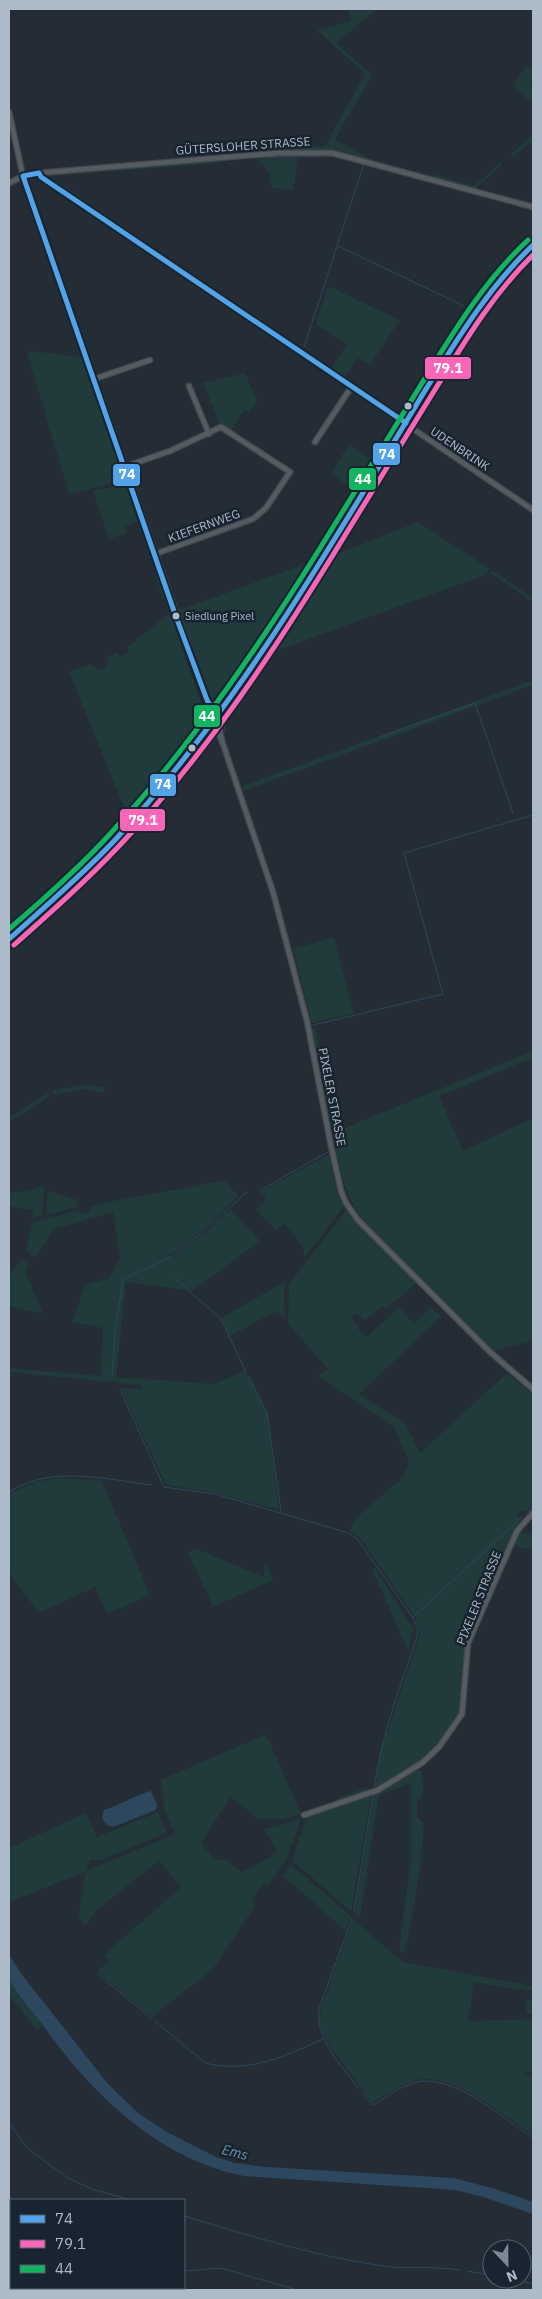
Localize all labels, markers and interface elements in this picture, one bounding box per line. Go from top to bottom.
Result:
street label: GÜTERSLOHER STRASSE [175,133,311,158]
line badge: 79.1 [424,356,472,380]
text: 79.1 [433,359,463,377]
unlabelled marker [403,401,413,411]
street label: UDENBRINK [428,423,493,474]
line badge: 74 [372,442,401,466]
text: 74 [379,445,395,463]
line badge: 74 [112,463,141,487]
text: 74 [119,465,135,483]
line badge: 44 [348,467,377,491]
text: 44 [355,470,371,488]
street label: KIEFERNWEG [166,506,242,545]
place label: Siedlung Pixel [185,609,254,623]
marker: Siedlung Pixel [171,611,181,621]
line badge: 44 [193,704,221,728]
text: 44 [199,707,215,725]
unlabelled marker [187,743,197,753]
line badge: 74 [149,773,177,797]
text: 74 [155,775,171,793]
line badge: 79.1 [119,808,166,832]
text: 79.1 [128,811,158,829]
street label: PIXELER STRASSE [316,1046,349,1147]
street label: PIXELER STRASSE [453,1549,504,1647]
water label: Ems [220,2140,250,2164]
legend [10,2199,185,2289]
text: 74 [55,2209,73,2228]
text: 79.1 [55,2234,86,2253]
north arrow [482,2239,532,2289]
text: 44 [55,2259,73,2278]
text: N [504,2266,520,2286]

